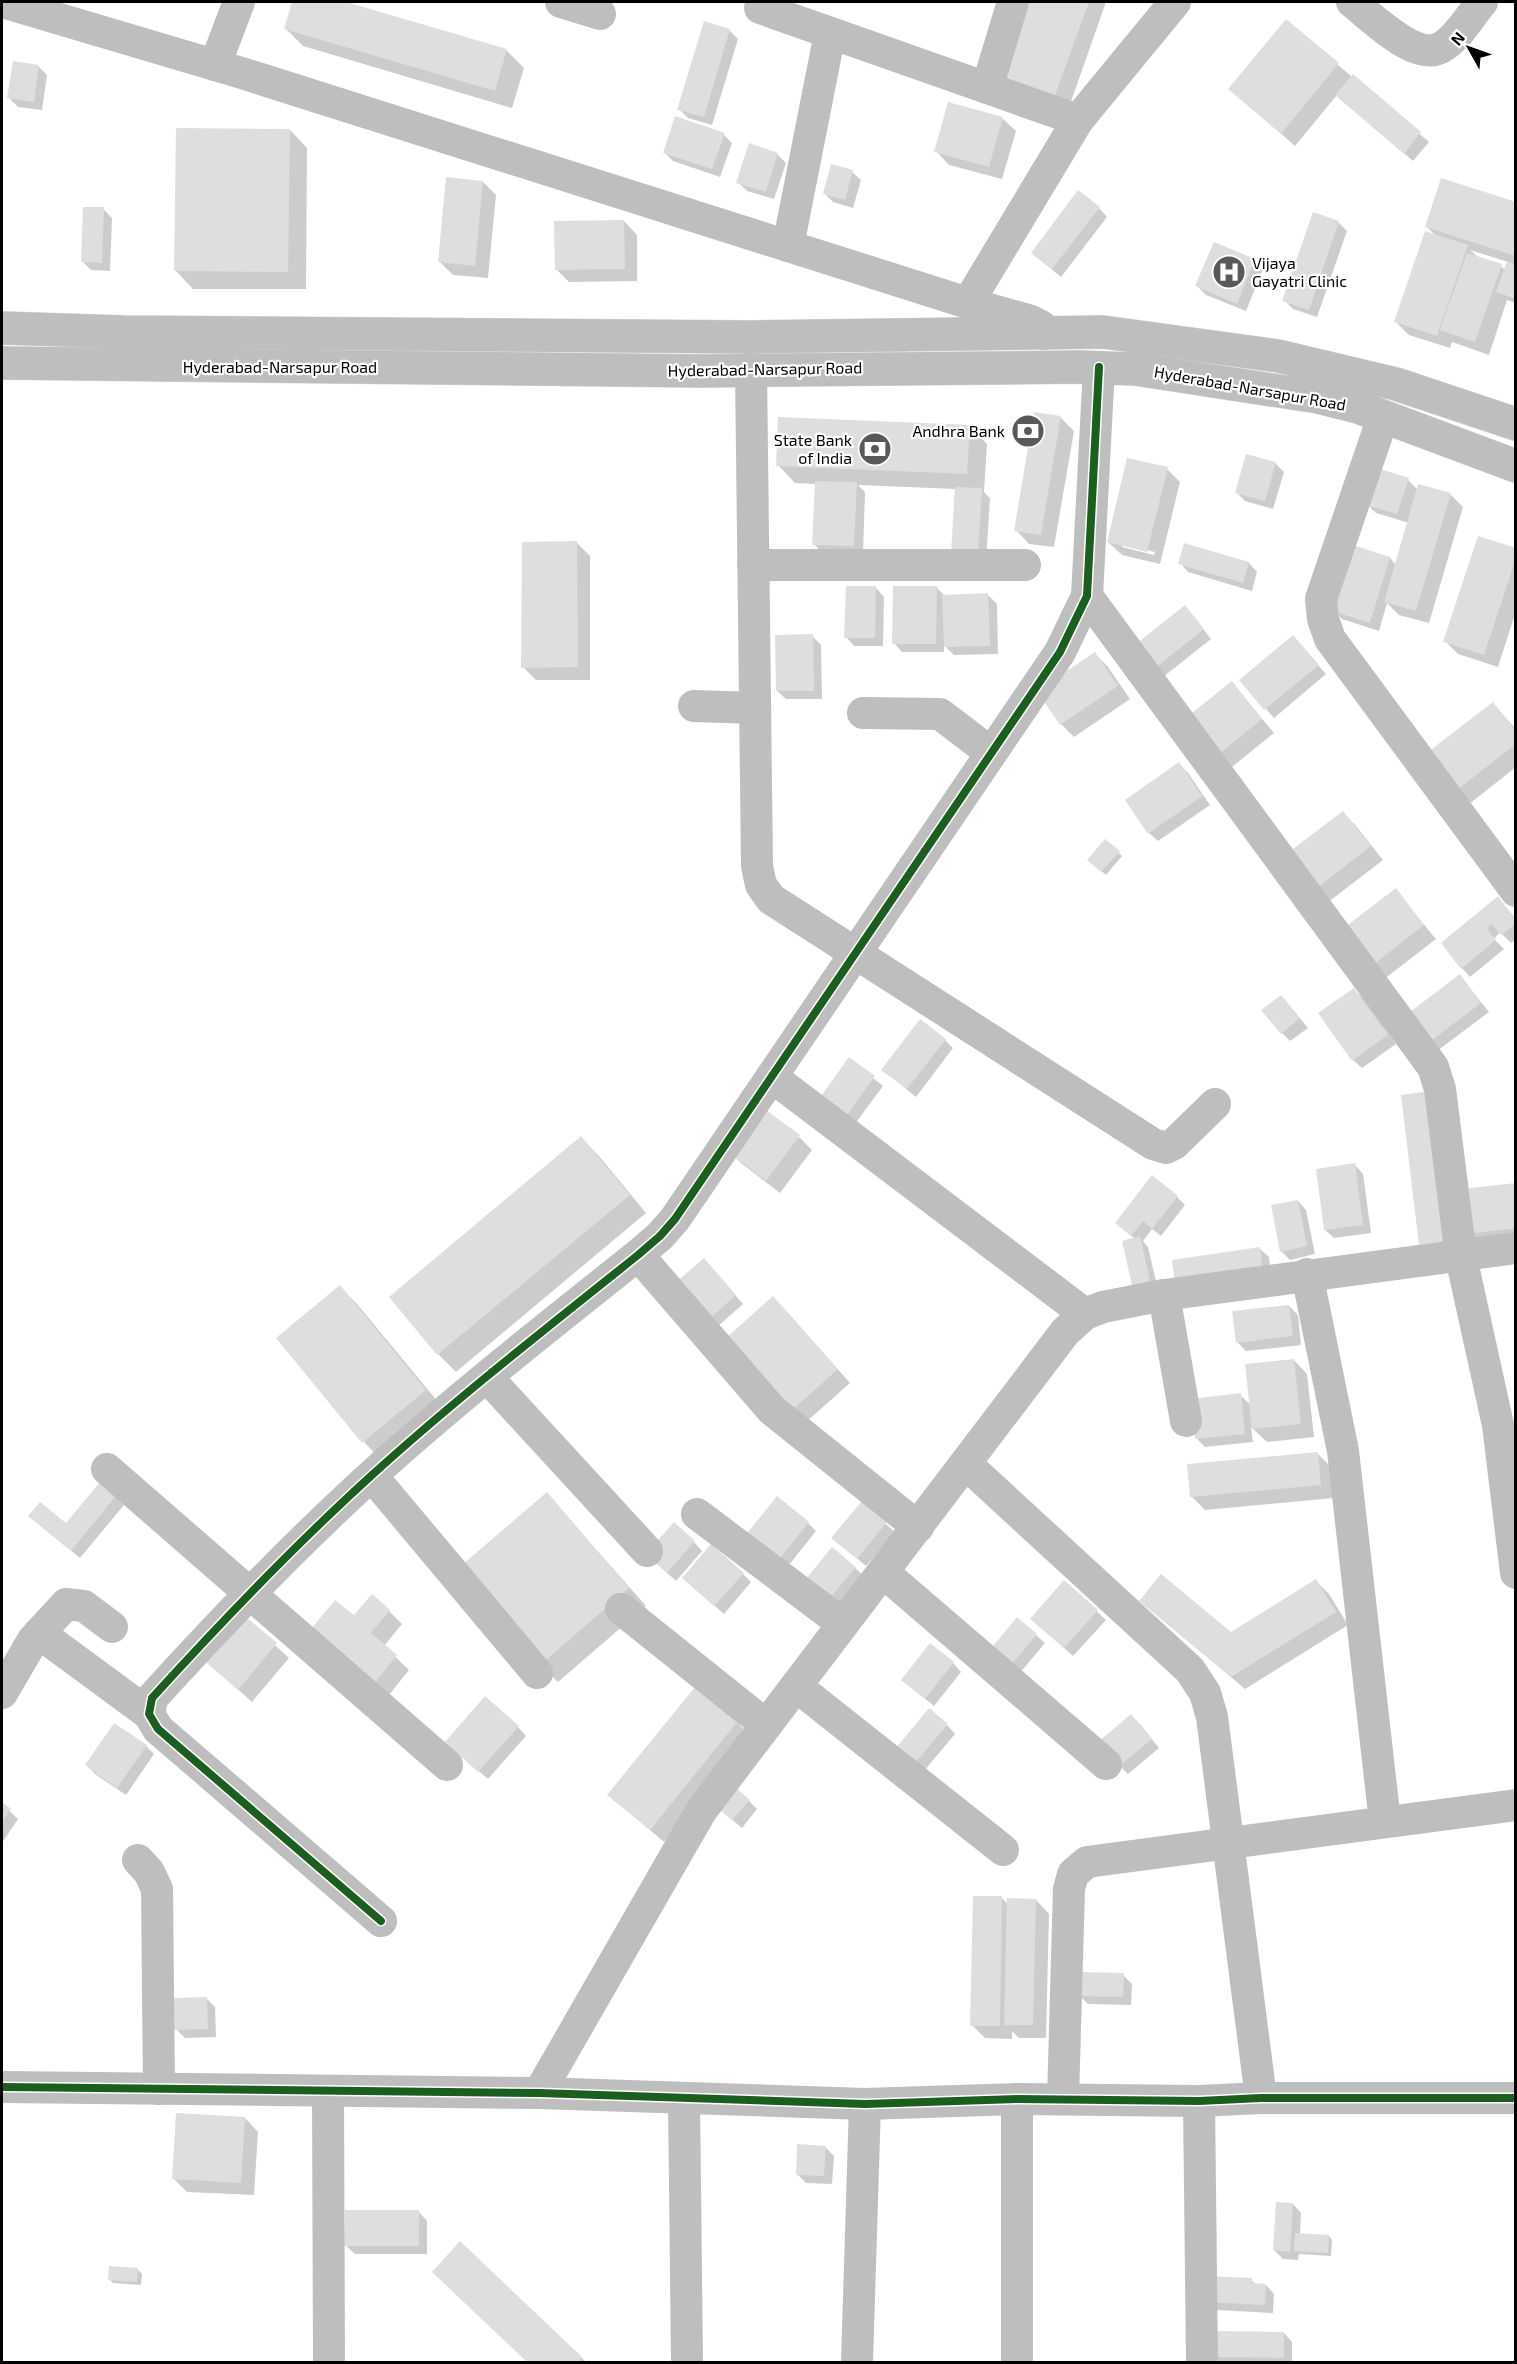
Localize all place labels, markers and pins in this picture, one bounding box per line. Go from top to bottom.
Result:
place label: Vijaya Gayatri Clinic [1252,253,1347,290]
hospital icon: Vijaya Gayatri Clinic [1211,254,1247,290]
bank icon: Andhra Bank [1010,413,1046,449]
place label: Andhra Bank [912,421,1005,440]
place label: State Bank of India [774,430,852,467]
bank icon: State Bank of India [857,431,893,467]

